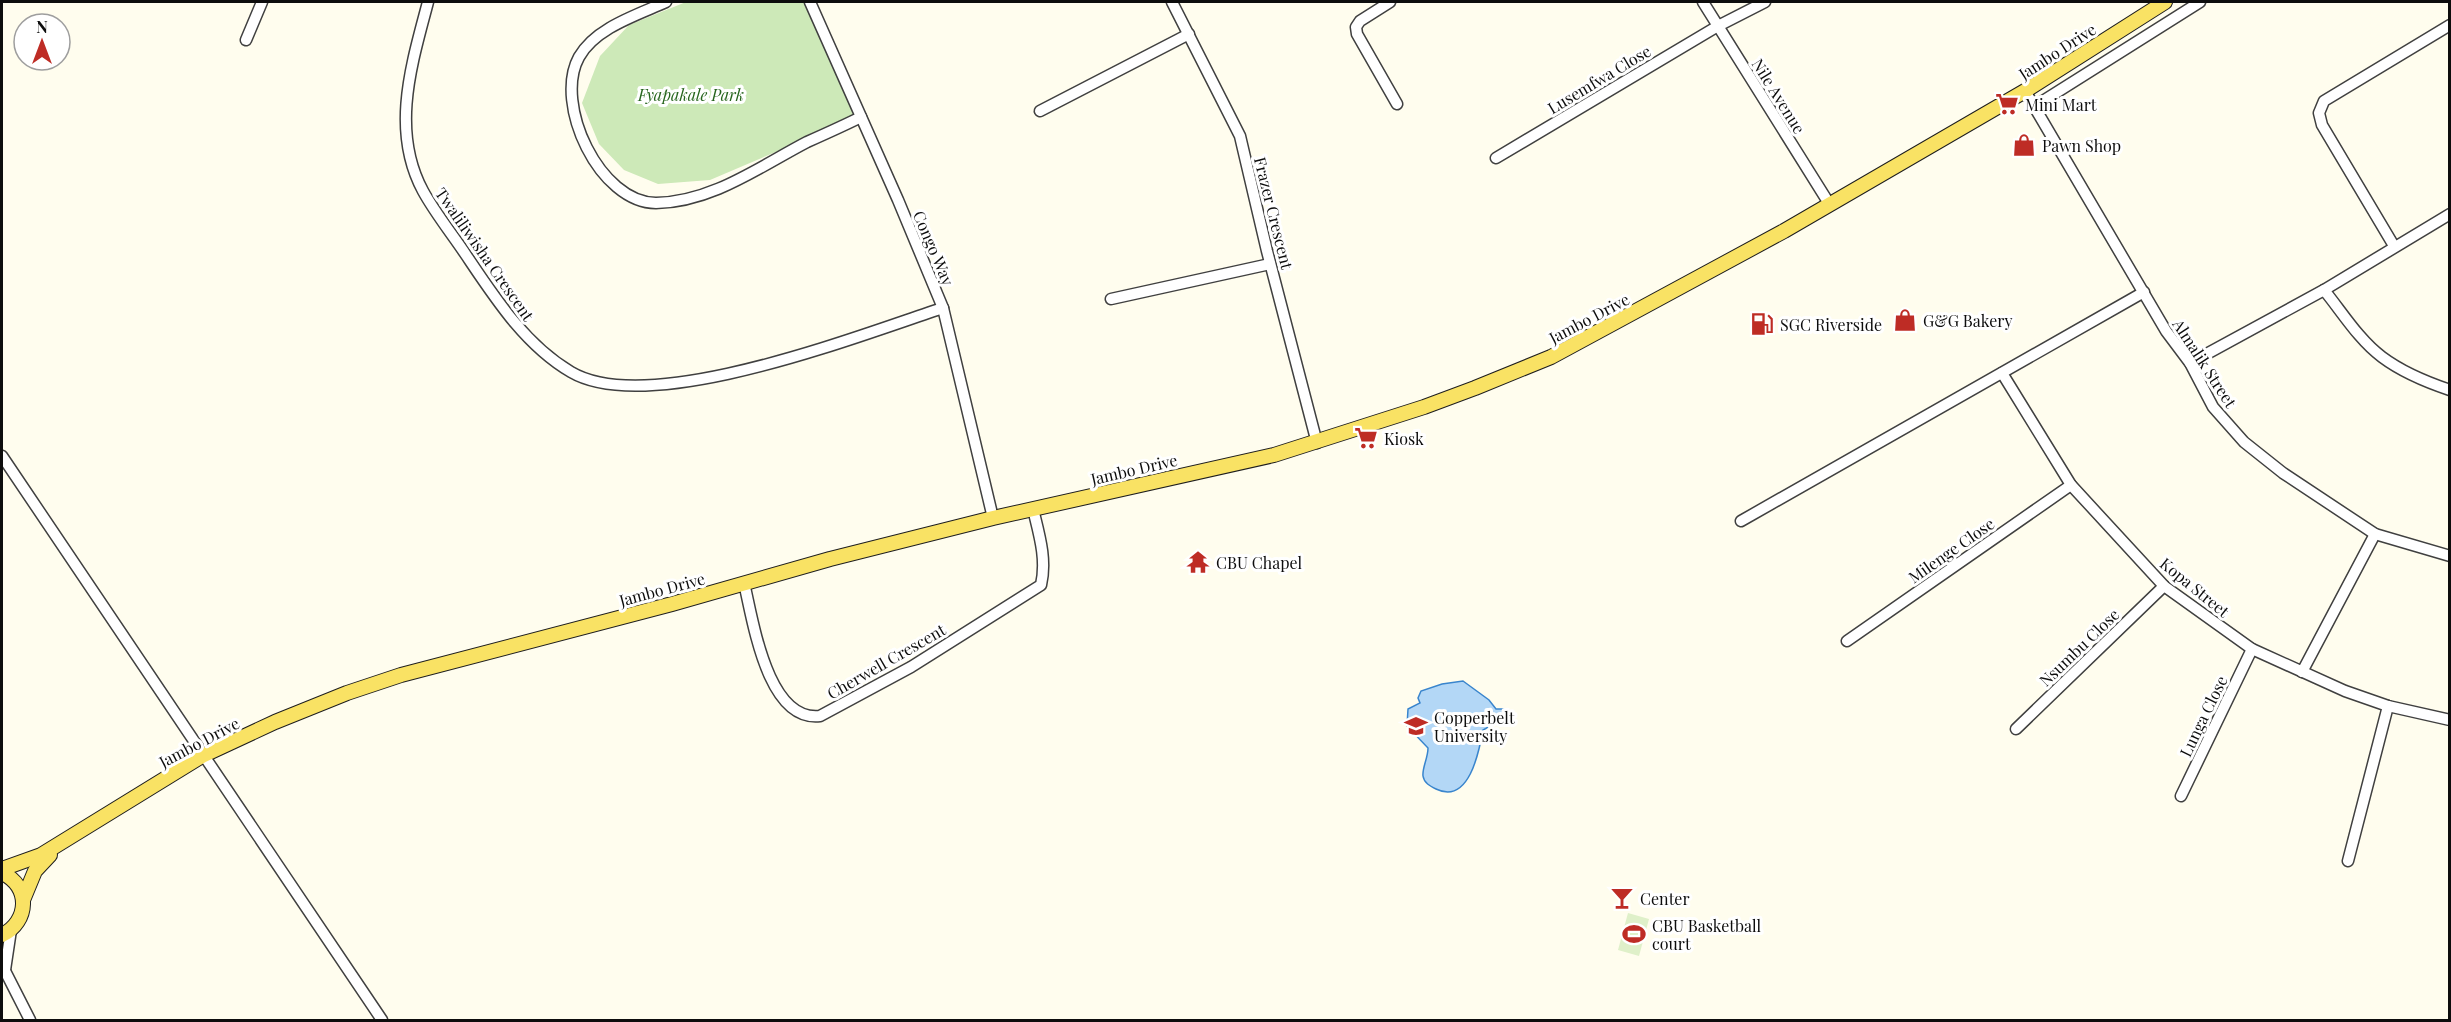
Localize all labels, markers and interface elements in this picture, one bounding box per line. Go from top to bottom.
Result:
north arrow [12,12,72,72]
text: N [36,16,48,37]
street label: Jambo Drive [2014,18,2100,84]
street label: Lusemfwa Close [1543,40,1655,118]
street label: Nile Avenue [1748,55,1810,137]
park label: Fyapakale Park [637,84,744,105]
supermarket icon: Mini Mart [1994,91,2020,117]
place label: Mini Mart [2025,94,2097,115]
shop icon: Pawn Shop [2011,132,2037,158]
place label: Pawn Shop [2042,135,2121,156]
street label: Frazer Crescent [1250,155,1298,272]
street label: Twaliliwisha Crescent [431,183,539,325]
street label: Congo Way [909,207,959,289]
street label: Jambo Drive [1544,288,1633,348]
shop icon: G&G Bakery [1892,307,1918,333]
place label: G&G Bakery [1923,310,2012,331]
fuel station icon: SGC Riverside [1749,311,1775,337]
place label: SGC Riverside [1780,314,1882,335]
street label: Almalik Street [2168,314,2242,412]
supermarket icon: Kiosk [1353,425,1379,451]
place label: Kiosk [1384,428,1424,449]
street label: Jambo Drive [1088,449,1179,489]
street label: Milenge Close [1904,513,1998,587]
temple icon: CBU Chapel [1185,549,1211,575]
place label: CBU Chapel [1216,552,1303,573]
street label: Kopa Street [2156,553,2234,622]
street label: Jambo Drive [616,567,707,611]
street label: Nsumbu Close [2035,604,2123,690]
street label: Cherwell Crescent [823,618,949,703]
street label: Lunga Close [2174,672,2232,760]
place label: Copperbelt University [1434,707,1515,746]
street label: Jambo Drive [154,712,243,772]
school or university icon: Copperbelt University [1403,713,1429,739]
bar icon: Center [1609,885,1635,911]
place label: Center [1640,888,1690,909]
place label: CBU Basketball court [1652,915,1762,954]
sports icon: CBU Basketball court [1621,921,1647,947]

